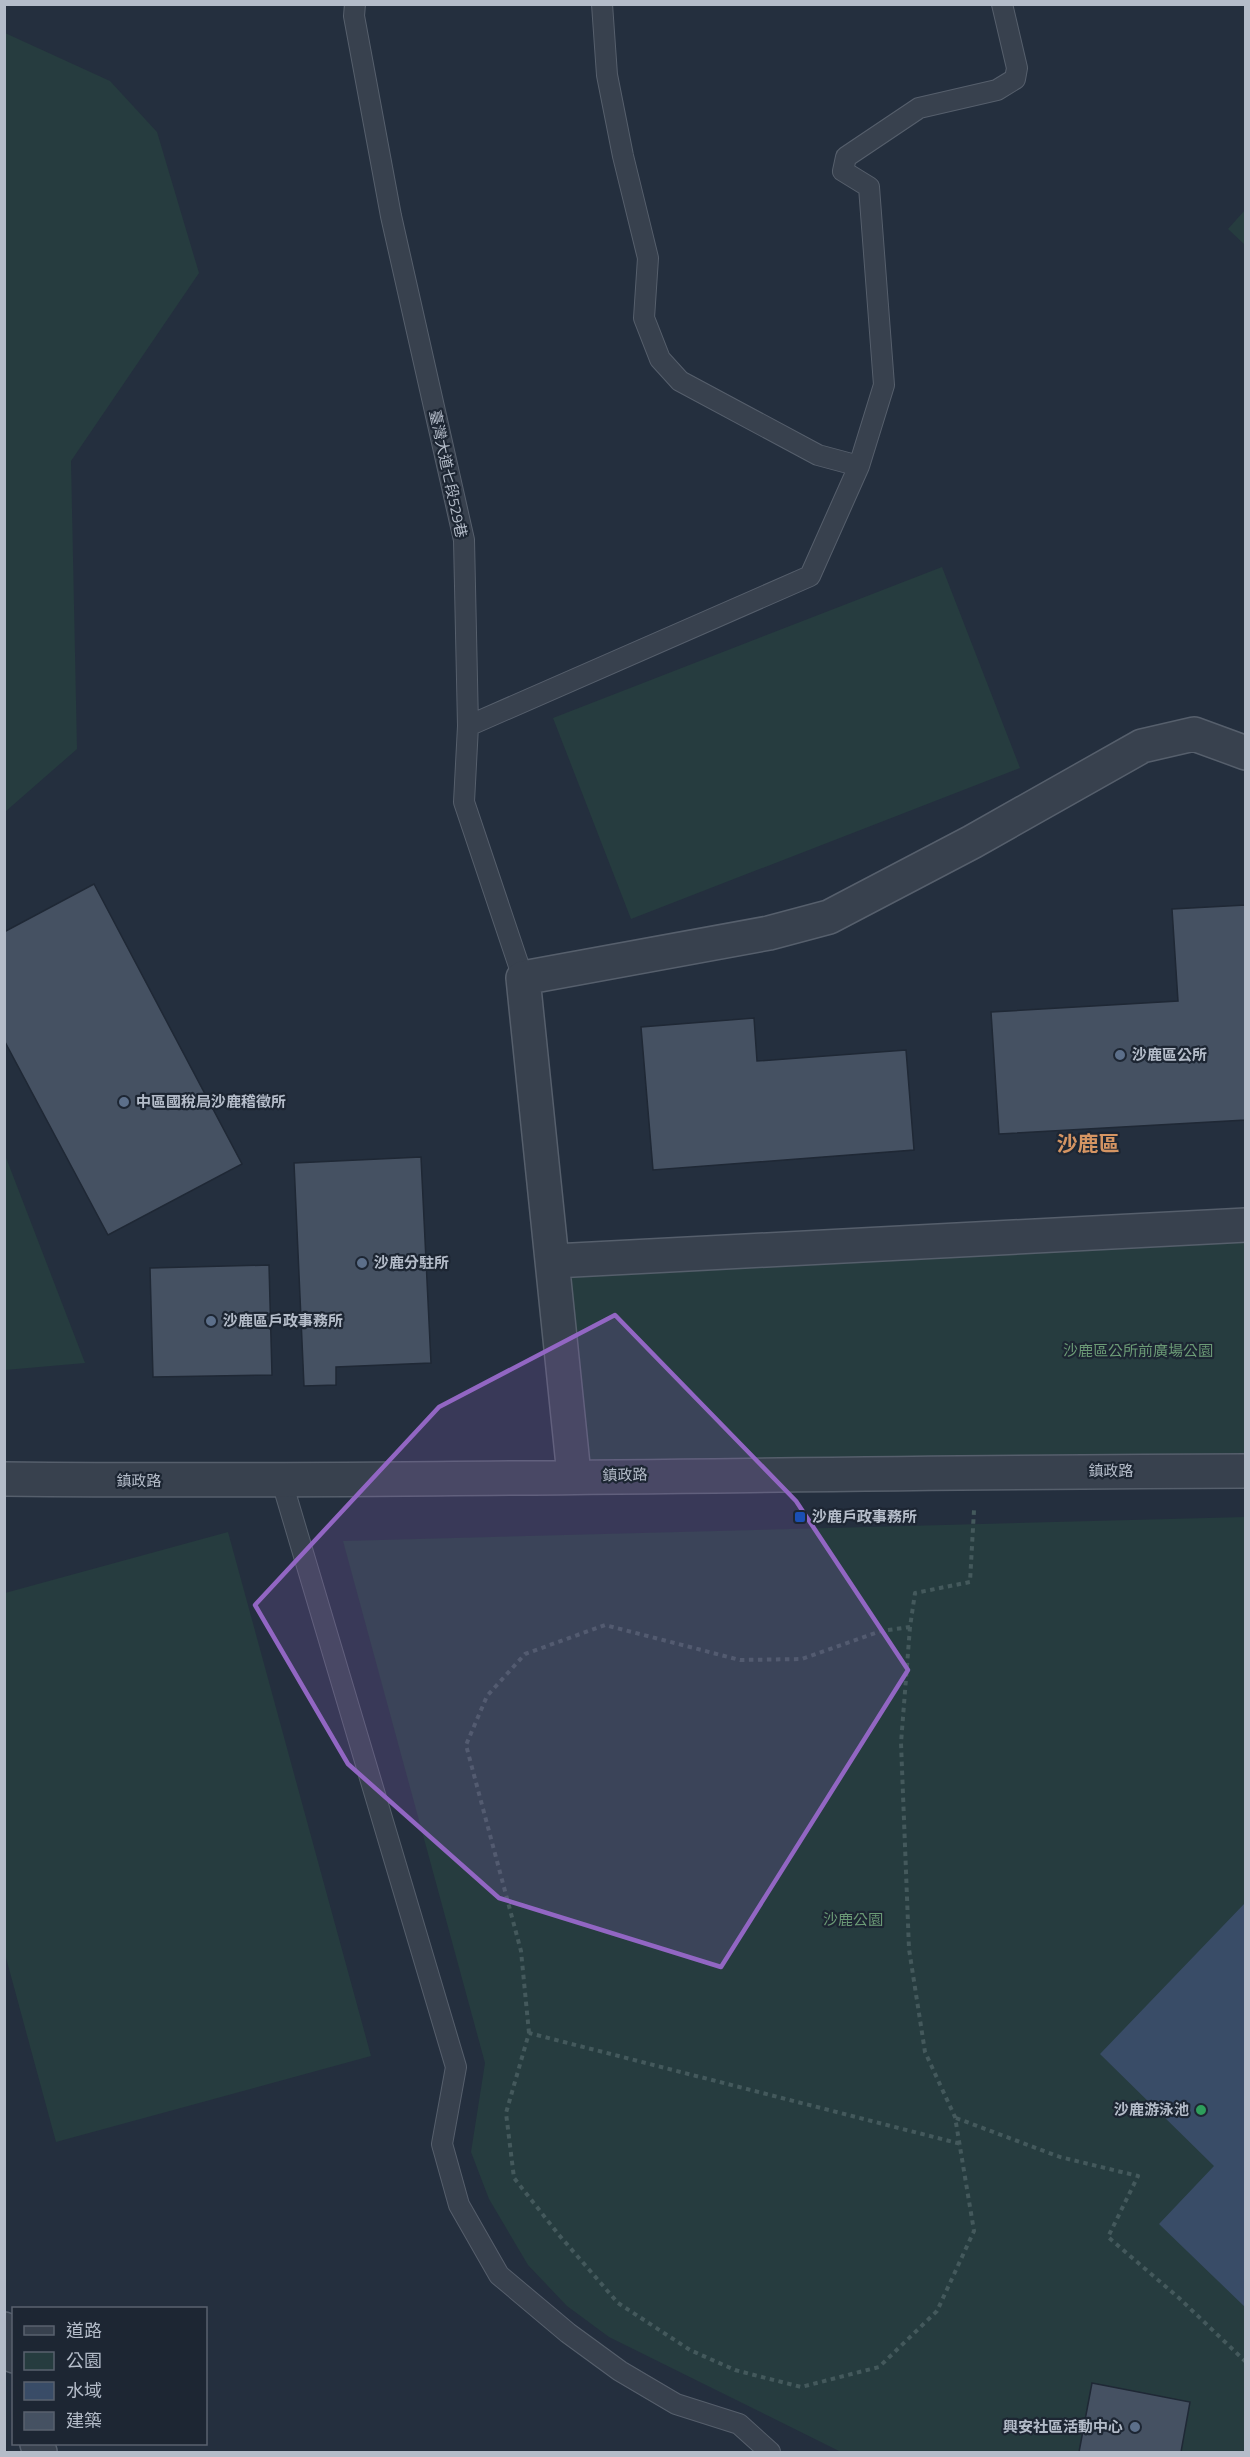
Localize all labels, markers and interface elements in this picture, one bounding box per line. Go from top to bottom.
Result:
street label: 臺灣大道七段529巷 [424,408,473,540]
place label: 沙鹿區公所 [1132,1043,1207,1066]
marker: 沙鹿區公所 [1113,1048,1127,1062]
place label: 中區國稅局沙鹿稽徵所 [136,1090,286,1113]
marker: 中區國稅局沙鹿稽徵所 [117,1095,131,1109]
district label: 沙鹿區 [1057,1127,1120,1159]
place label: 沙鹿分駐所 [374,1251,449,1274]
marker: 沙鹿分駐所 [355,1256,369,1270]
place label: 沙鹿區戶政事務所 [223,1309,343,1332]
marker: 沙鹿區戶政事務所 [204,1314,218,1328]
park label: 沙鹿區公所前廣場公園 [1063,1339,1213,1362]
street label: 鎮政路 [1088,1459,1134,1482]
street label: 鎮政路 [602,1463,648,1486]
street label: 鎮政路 [116,1469,162,1492]
place label: 沙鹿戶政事務所 [812,1505,917,1528]
marker: 沙鹿戶政事務所 [793,1510,807,1524]
park label: 沙鹿公園 [823,1908,883,1931]
place label: 沙鹿游泳池 [1114,2098,1189,2121]
marker: 沙鹿游泳池 [1194,2103,1208,2117]
legend [12,2307,207,2445]
text: 道路 [66,2317,102,2344]
text: 公園 [66,2347,102,2374]
text: 水域 [66,2377,102,2404]
text: 建築 [66,2407,102,2434]
place label: 興安社區活動中心 [1003,2415,1123,2438]
marker: 興安社區活動中心 [1128,2420,1142,2434]

